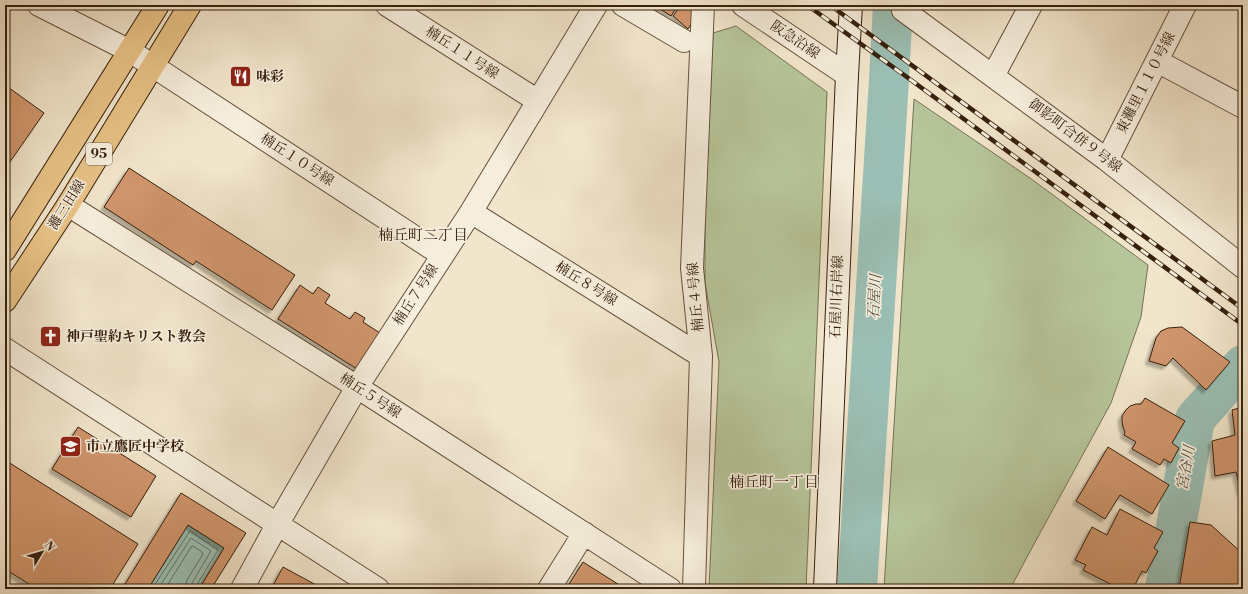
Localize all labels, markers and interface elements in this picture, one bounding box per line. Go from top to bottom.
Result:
street label: 阪急沿線 [767,17,823,63]
street label: 楠丘１１号線 [422,23,502,83]
street label: 東灘里１１０号線 [1113,29,1179,137]
restaurant icon: 味彩 [227,64,253,90]
place label: 味彩 [256,68,284,86]
street label: 御影町合併９号線 [1025,95,1125,177]
street label: 楠丘１０号線 [257,130,337,190]
road number: 95 [86,143,112,165]
street label: 灘三田線 [45,176,89,234]
district label: 楠丘町二丁目 [378,226,468,245]
street label: 石屋川右岸線 [827,255,847,339]
street label: 楠丘８号線 [552,258,620,310]
street label: 楠丘７号線 [389,261,443,329]
street label: 楠丘４号線 [684,261,708,333]
water label: 石屋川 [864,272,886,320]
church icon: 神戸聖約キリスト教会 [37,324,63,350]
place label: 神戸聖約キリスト教会 [66,328,206,346]
street label: 楠丘５号線 [336,369,404,423]
school or university icon: 市立鷹匠中学校 [57,434,83,460]
place label: 市立鷹匠中学校 [86,438,184,456]
water label: 宮谷川 [1173,442,1200,492]
district label: 楠丘町一丁目 [729,473,819,492]
north arrow [22,532,62,572]
text: N [41,539,57,554]

